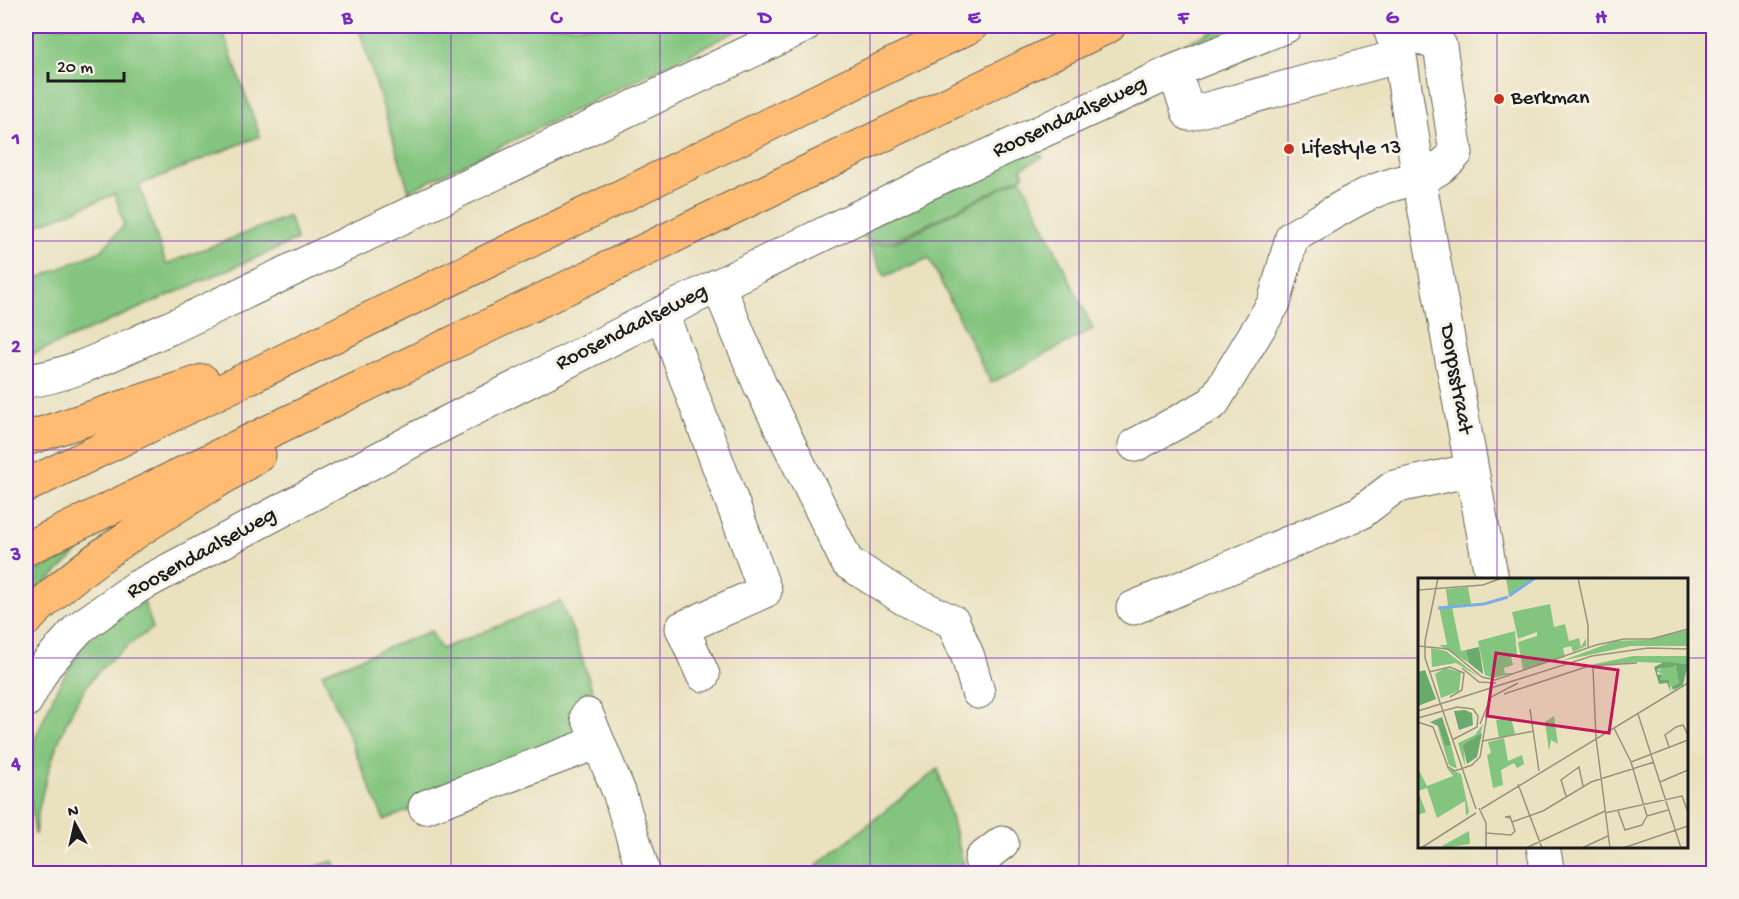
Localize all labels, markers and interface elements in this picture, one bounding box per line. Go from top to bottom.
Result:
text: A [131,8,146,31]
text: B [341,8,353,31]
text: C [550,8,564,31]
text: D [756,8,772,31]
text: E [968,8,982,31]
text: F [1177,8,1190,31]
text: G [1386,8,1400,31]
text: H [1595,8,1607,31]
scale bar [48,45,124,83]
text: 20 m [57,58,93,79]
street label: Roosendaalseweg [989,71,1151,165]
place label: Berkman [1510,86,1590,112]
marker: Berkman [1492,92,1506,106]
text: 1 [11,129,20,152]
place label: Lifestyle 13 [1301,136,1402,162]
marker: Lifestyle 13 [1282,142,1296,156]
street label: Roosendaalseweg [552,279,712,377]
street label: Dorpsstraat [1432,320,1478,438]
text: 2 [11,337,21,360]
street label: Roosendaalseweg [123,502,281,606]
text: 3 [10,545,21,568]
inset map [1418,578,1688,848]
text: 4 [10,754,21,777]
north arrow [45,794,105,854]
text: N [67,802,80,823]

